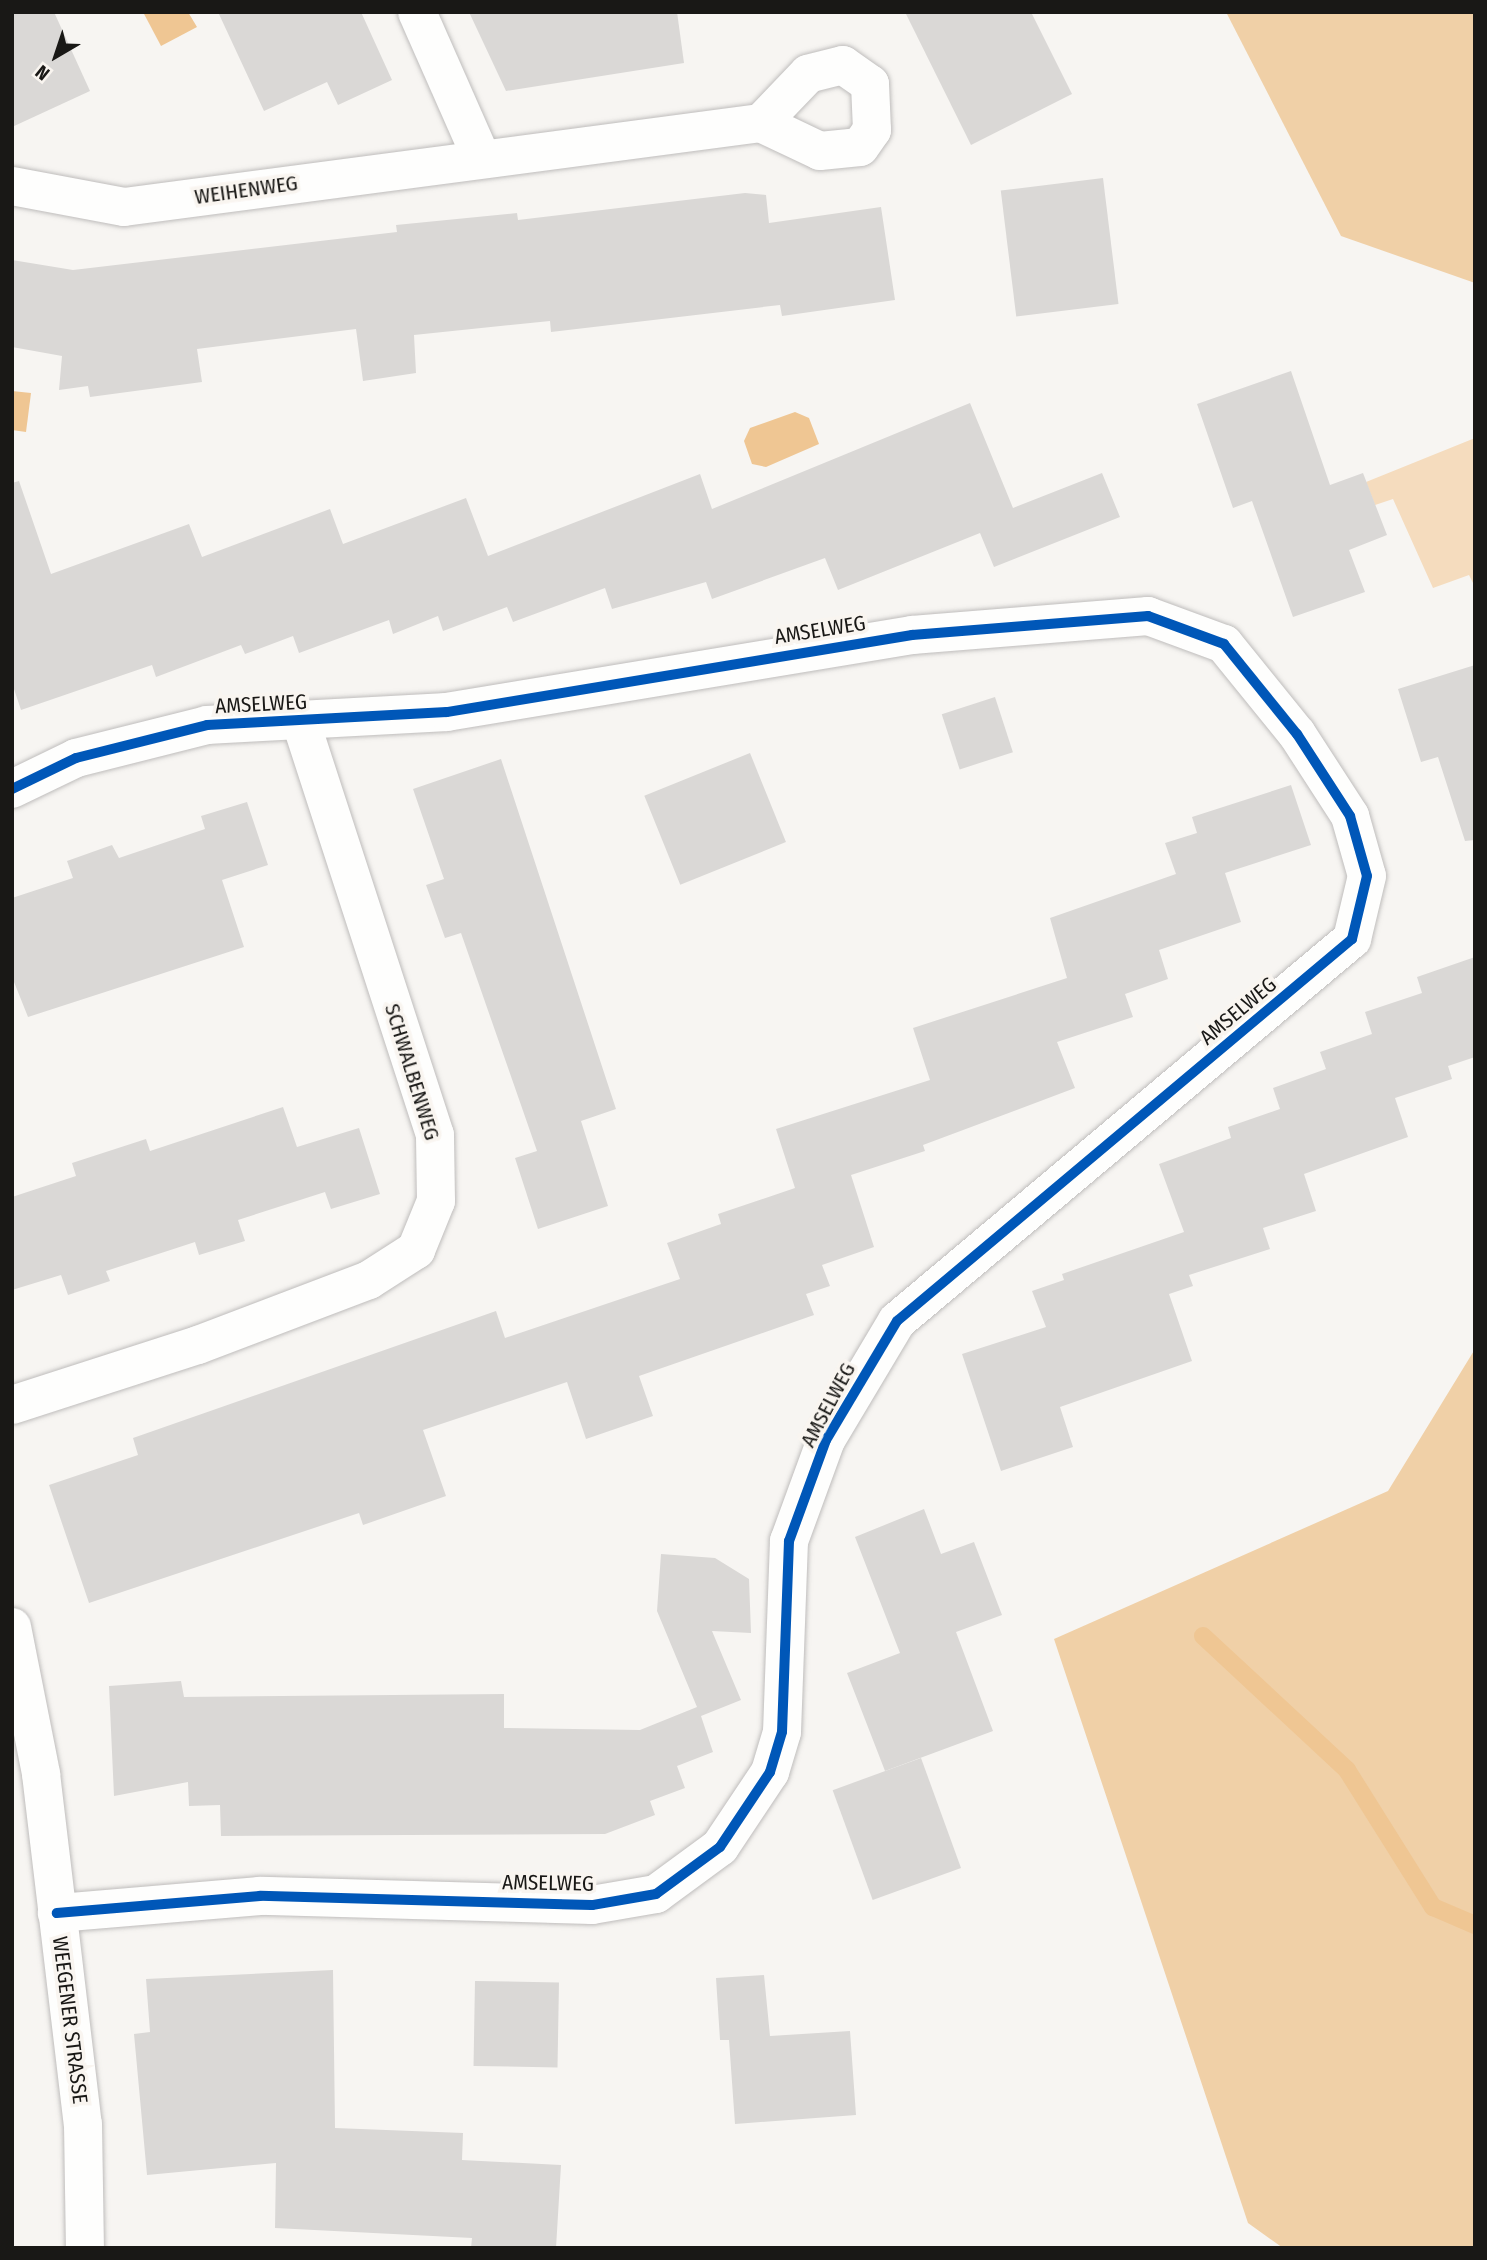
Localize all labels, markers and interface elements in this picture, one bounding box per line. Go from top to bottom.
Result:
north arrow [21,21,91,91]
text: N [31,60,54,85]
street label: WEIHENWEG [193,170,299,210]
street label: AMSELWEG [773,610,867,650]
street label: AMSELWEG [215,689,307,719]
street label: AMSELWEG [1195,972,1281,1050]
street label: SCHWALBENWEG [379,1001,445,1143]
street label: AMSELWEG [795,1359,861,1451]
street label: AMSELWEG [502,1870,594,1896]
street label: WEEGENER STRASSE [47,1935,93,2105]

